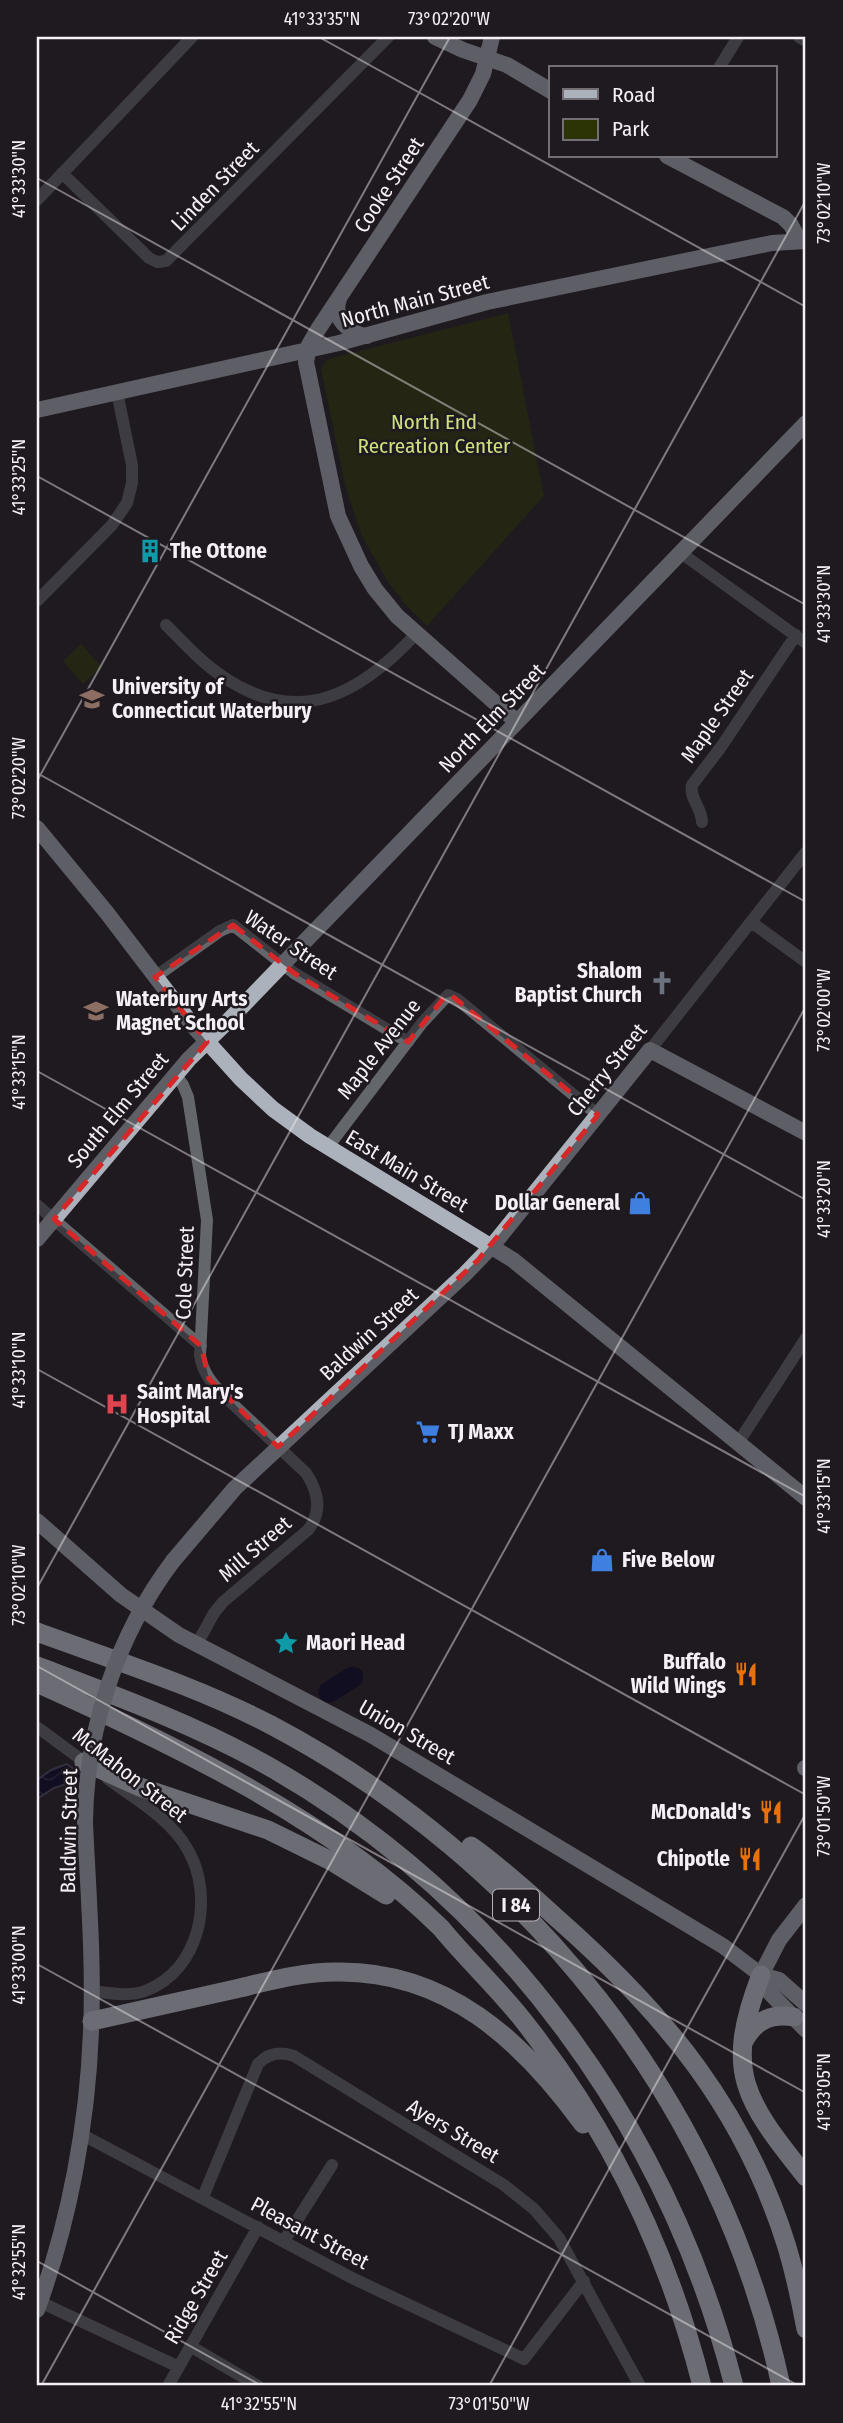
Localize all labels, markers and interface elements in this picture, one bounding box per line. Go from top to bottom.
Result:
text: 41°33'35"N [284,8,360,30]
text: 73°02'20"W [408,8,490,30]
legend [549,66,776,158]
text: Road [612,82,656,108]
text: Park [612,116,650,142]
street label: Cooke Street [348,132,430,238]
street label: Linden Street [166,136,264,236]
text: 41°33'30"N [8,140,30,218]
text: 73°02'10"W [813,162,835,243]
street label: North Main Street [338,269,492,333]
park label: North End Recreation Center [358,409,511,459]
text: 41°33'25"N [8,439,30,515]
building icon: The Ottone [136,537,164,565]
place label: The Ottone [170,538,267,564]
text: 41°33'30"N [813,565,835,643]
street label: North Elm Street [433,658,551,778]
street label: Maple Street [675,664,759,768]
place label: University of Connecticut Waterbury [112,674,312,724]
school or university icon: University of Connecticut Waterbury [78,685,106,713]
text: 73°02'20"W [8,737,30,819]
street label: Water Street [240,905,342,986]
place label: Shalom Baptist Church [515,958,642,1008]
text: 73°02'00"W [813,968,835,1052]
church icon: Shalom Baptist Church [648,969,676,997]
place label: Waterbury Arts Magnet School [116,986,247,1036]
street label: Maple Avenue [332,994,426,1104]
school or university icon: Waterbury Arts Magnet School [82,997,110,1025]
street label: Cherry Street [561,1018,653,1122]
text: 41°33'15"N [8,1034,30,1110]
street label: South Elm Street [62,1047,174,1173]
street label: East Main Street [341,1124,473,1218]
text: 41°33'20"N [813,1160,835,1238]
shop icon: Dollar General [626,1189,654,1217]
place label: Dollar General [495,1190,620,1216]
street label: Cole Street [170,1226,200,1320]
street label: Baldwin Street [314,1282,424,1386]
text: 41°33'10"N [8,1331,30,1409]
place label: Saint Mary's Hospital [137,1379,243,1429]
hospital icon: Saint Mary's Hospital [103,1390,131,1418]
supermarket icon: TJ Maxx [414,1418,442,1446]
place label: TJ Maxx [448,1419,515,1445]
text: 41°33'15"N [813,1458,835,1534]
street label: Mill Street [213,1510,297,1588]
text: 73°02'10"W [8,1544,30,1625]
shop icon: Five Below [588,1546,616,1574]
place label: Five Below [622,1547,715,1573]
place icon: Maori Head [272,1629,300,1657]
place label: Maori Head [306,1630,405,1656]
place label: Buffalo Wild Wings [631,1649,726,1699]
restaurant icon: Buffalo Wild Wings [732,1660,760,1688]
street label: Union Street [354,1694,460,1770]
street label: McMahon Street [67,1722,193,1828]
street label: Baldwin Street [55,1768,83,1894]
text: 73°01'50"W [813,1775,835,1857]
restaurant icon: McDonald's [757,1798,785,1826]
place label: McDonald's [651,1799,751,1825]
restaurant icon: Chipotle [736,1845,764,1873]
place label: Chipotle [657,1846,730,1872]
road number: I 84 [493,1890,539,1921]
text: 41°33'00"N [8,1925,30,2005]
text: 41°33'05"N [813,2053,835,2131]
street label: Ayers Street [402,2093,504,2169]
street label: Pleasant Street [246,2191,374,2275]
text: 41°32'55"N [8,2224,30,2300]
street label: Ridge Street [159,2245,233,2349]
text: 41°32'55"N [221,2393,297,2415]
text: 73°01'50"W [448,2393,530,2415]

